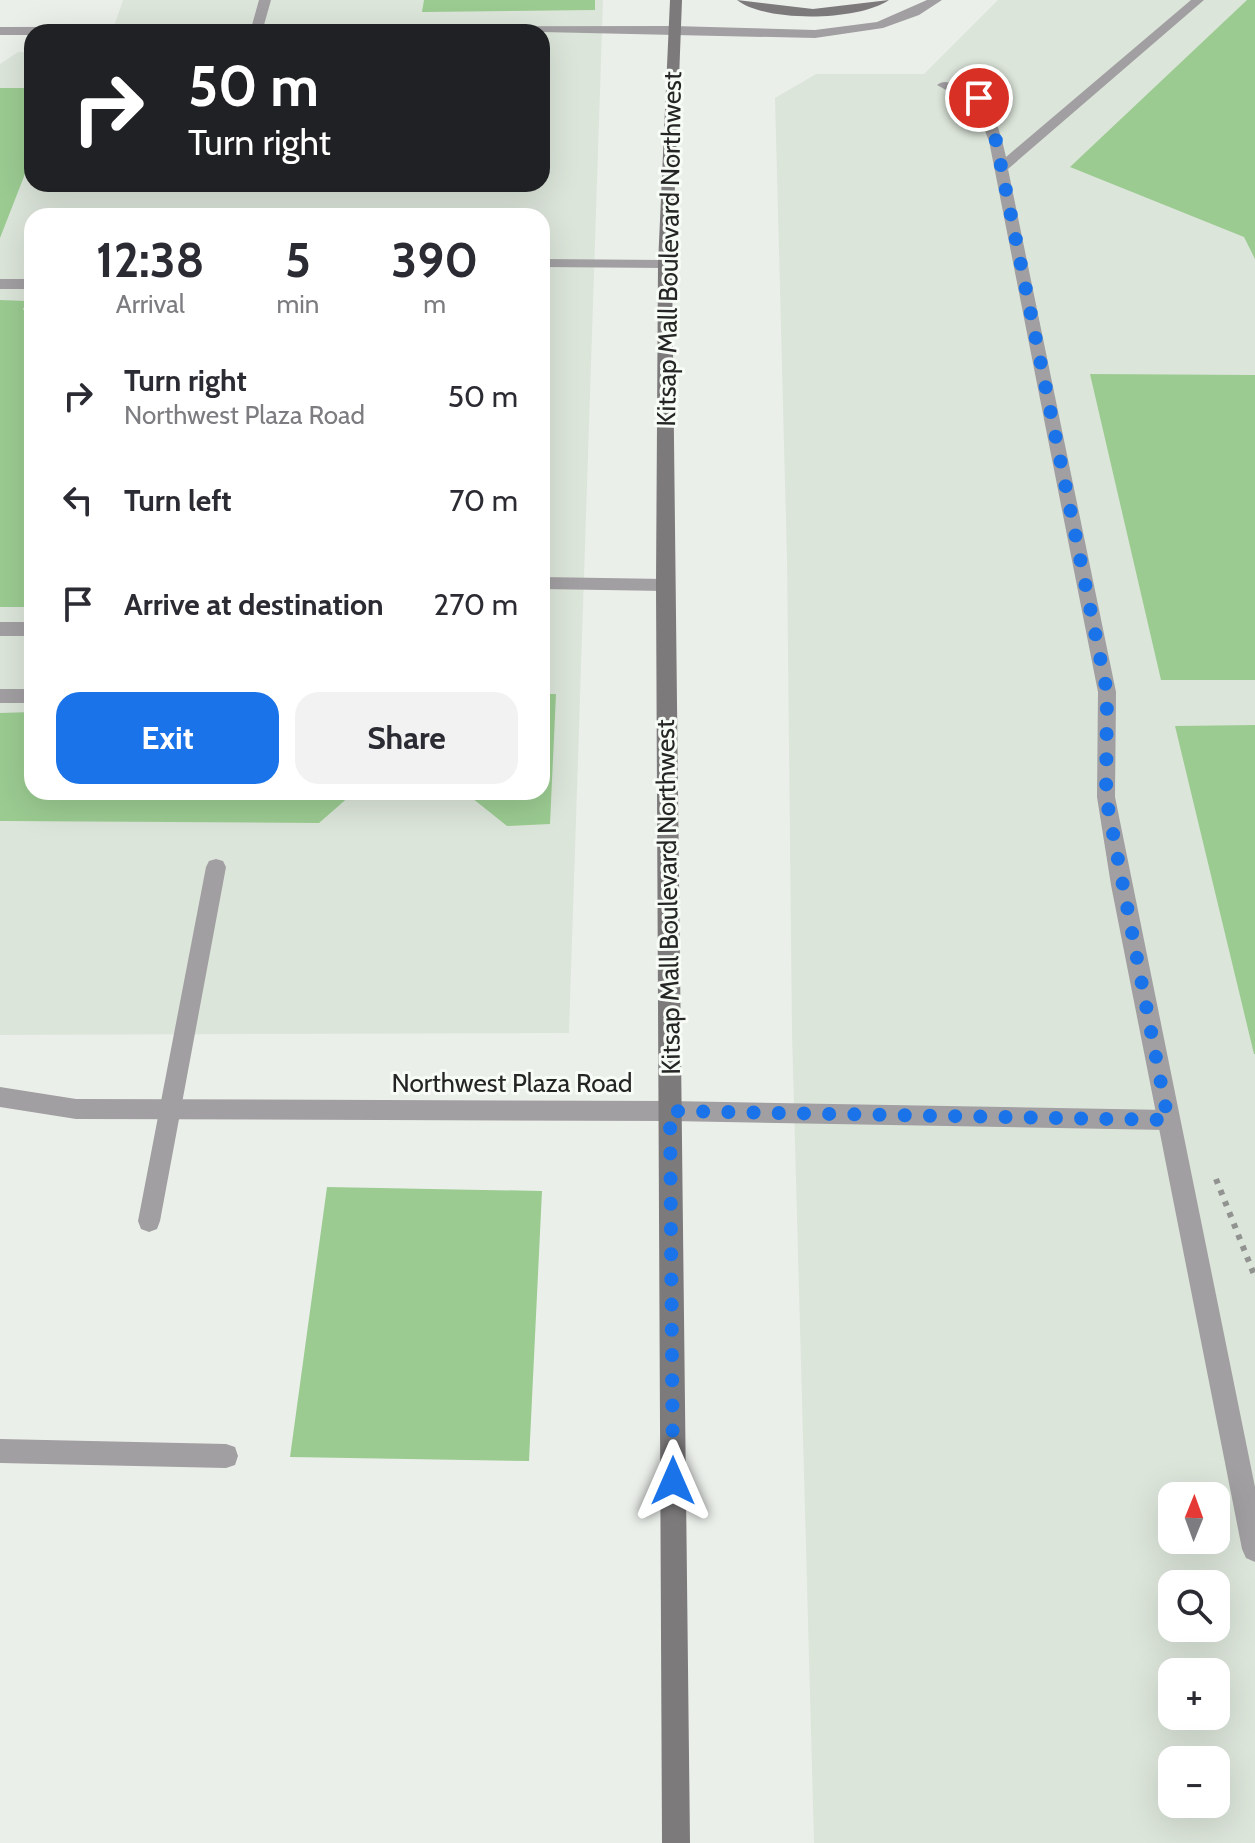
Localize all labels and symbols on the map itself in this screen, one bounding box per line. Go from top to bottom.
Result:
pin [945,64,1013,132]
street label: Kitsap Mall Boulevard Northwest [650,71,688,427]
street label: Kitsap Mall Boulevard Northwest [649,719,687,1075]
street label: Northwest Plaza Road [392,1067,632,1099]
position arrow [631,1439,715,1523]
north arrow [1158,1482,1230,1554]

